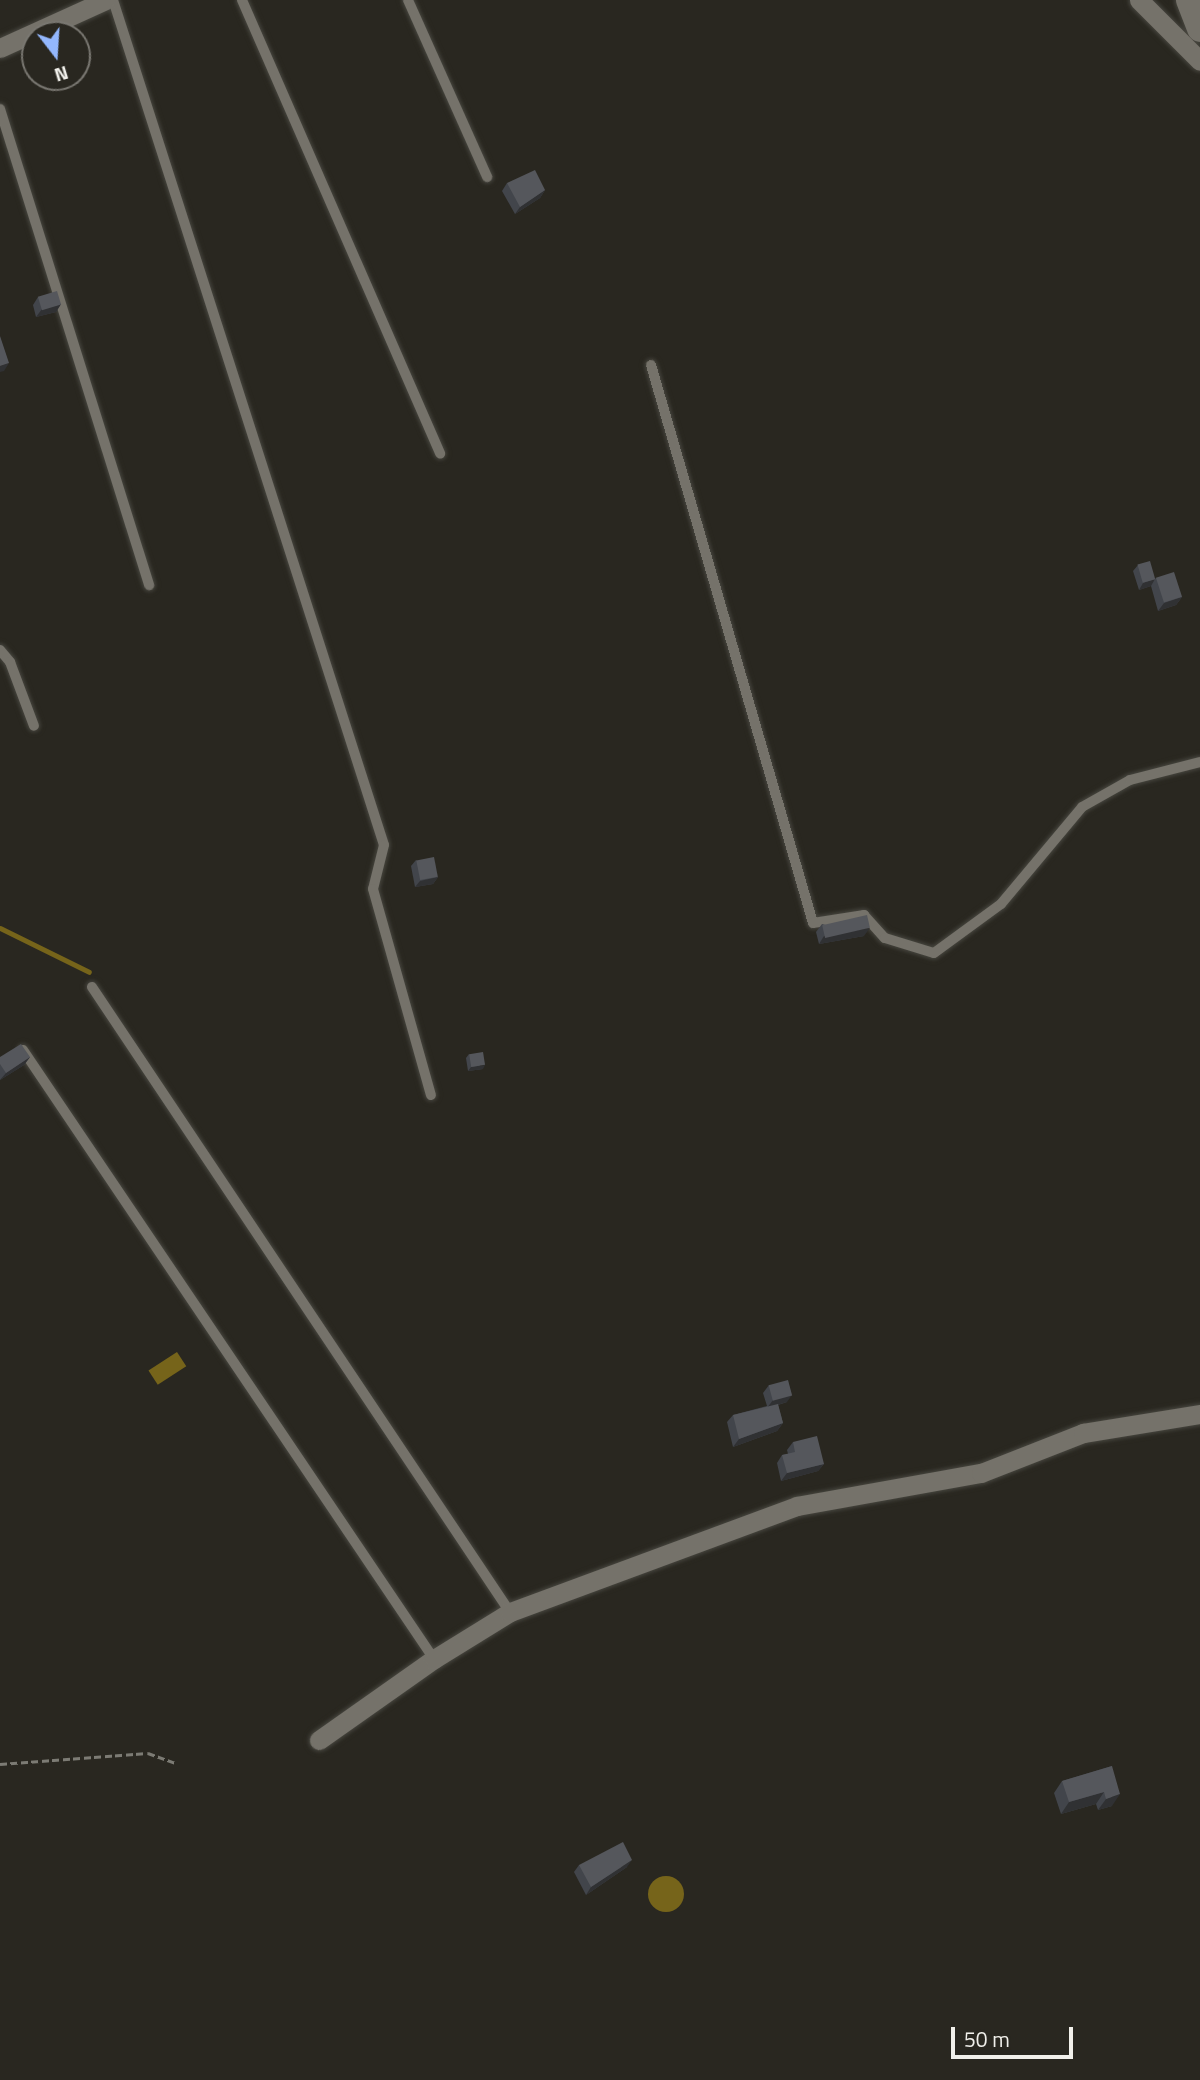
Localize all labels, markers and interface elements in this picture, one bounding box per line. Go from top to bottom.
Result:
north arrow [21,21,91,91]
text: N [51,59,72,90]
scale bar [955,2014,1078,2058]
text: 50 m [964,2023,1010,2055]

